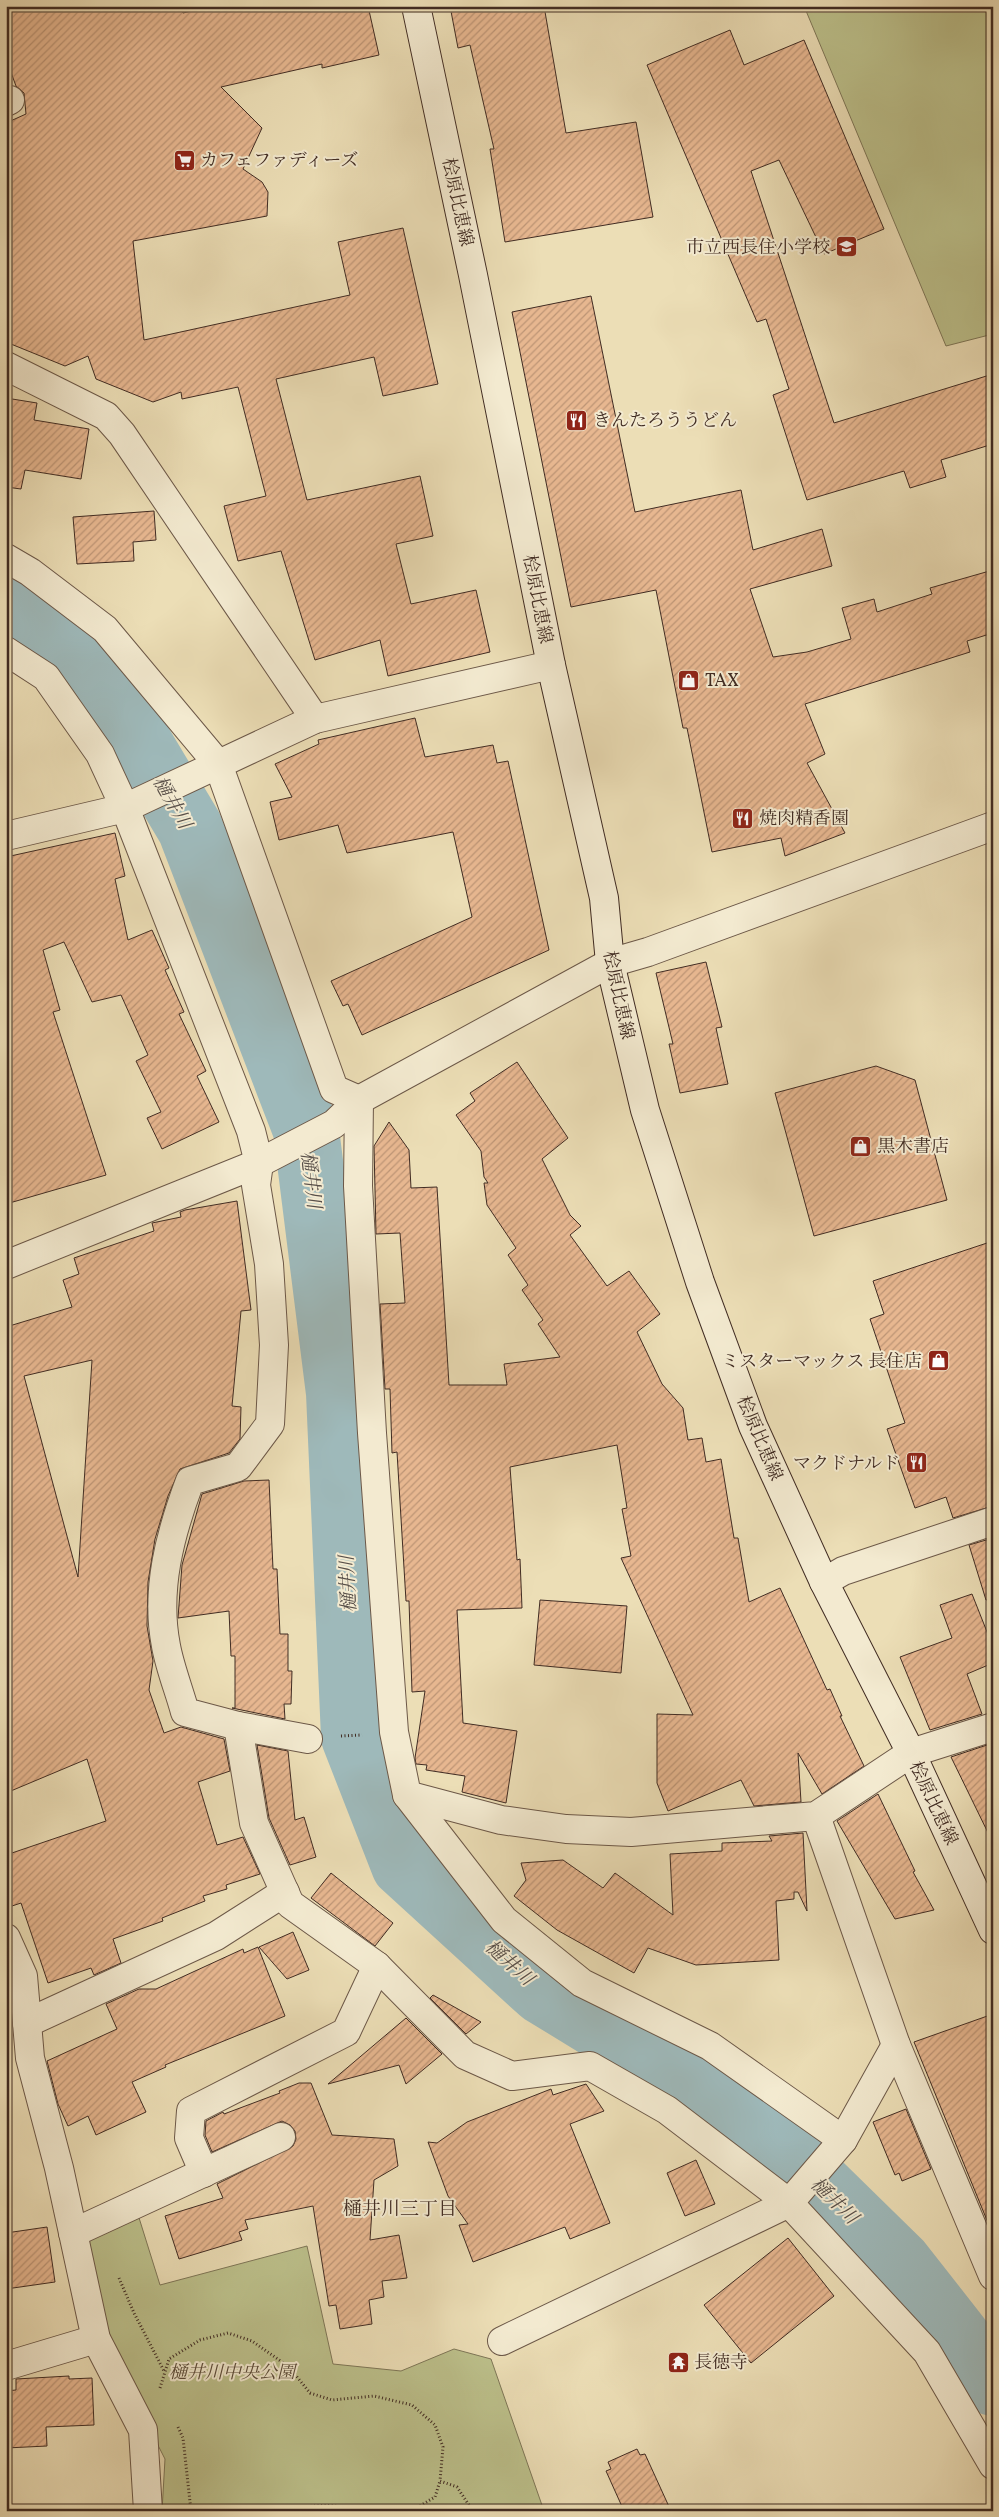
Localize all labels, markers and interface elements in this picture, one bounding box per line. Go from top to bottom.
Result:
supermarket icon: カフェファディーズ [172,148,196,172]
place label: カフェファディーズ [200,149,358,174]
street label: 桧原比恵線 [435,156,478,249]
school or university icon: 市立西長住小学校 [834,235,858,259]
place label: 市立西長住小学校 [686,236,830,261]
restaurant icon: きんたろううどん [565,408,589,432]
place label: きんたろううどん [593,409,737,434]
street label: 桧原比恵線 [516,553,557,646]
shop icon: TAX [677,668,701,692]
place label: TAX [705,669,739,694]
water label: 樋井川 [146,772,198,836]
restaurant icon: 焼肉精香園 [731,806,755,830]
place label: 焼肉精香園 [759,807,849,832]
street label: 桧原比恵線 [596,949,639,1042]
shop icon: 黒木書店 [849,1134,873,1158]
place label: 黒木書店 [877,1135,949,1160]
water label: 樋井川 [294,1150,327,1212]
shop icon: ミスターマックス 長住店 [926,1349,950,1373]
place label: ミスターマックス 長住店 [721,1350,922,1375]
street label: 桧原比恵線 [730,1392,788,1485]
restaurant icon: マクドナルド [904,1451,928,1475]
place label: マクドナルド [793,1452,900,1477]
water label: 樋井川 [334,1553,363,1613]
street label: 桧原比恵線 [902,1758,963,1850]
water label: 樋井川 [479,1935,540,1994]
water label: 樋井川 [804,2172,865,2232]
district label: 樋井川三丁目 [343,2197,457,2223]
temple icon: 長徳寺 [666,2350,690,2374]
place label: 長徳寺 [694,2351,748,2376]
park label: 樋井川中央公園 [169,2361,298,2386]

